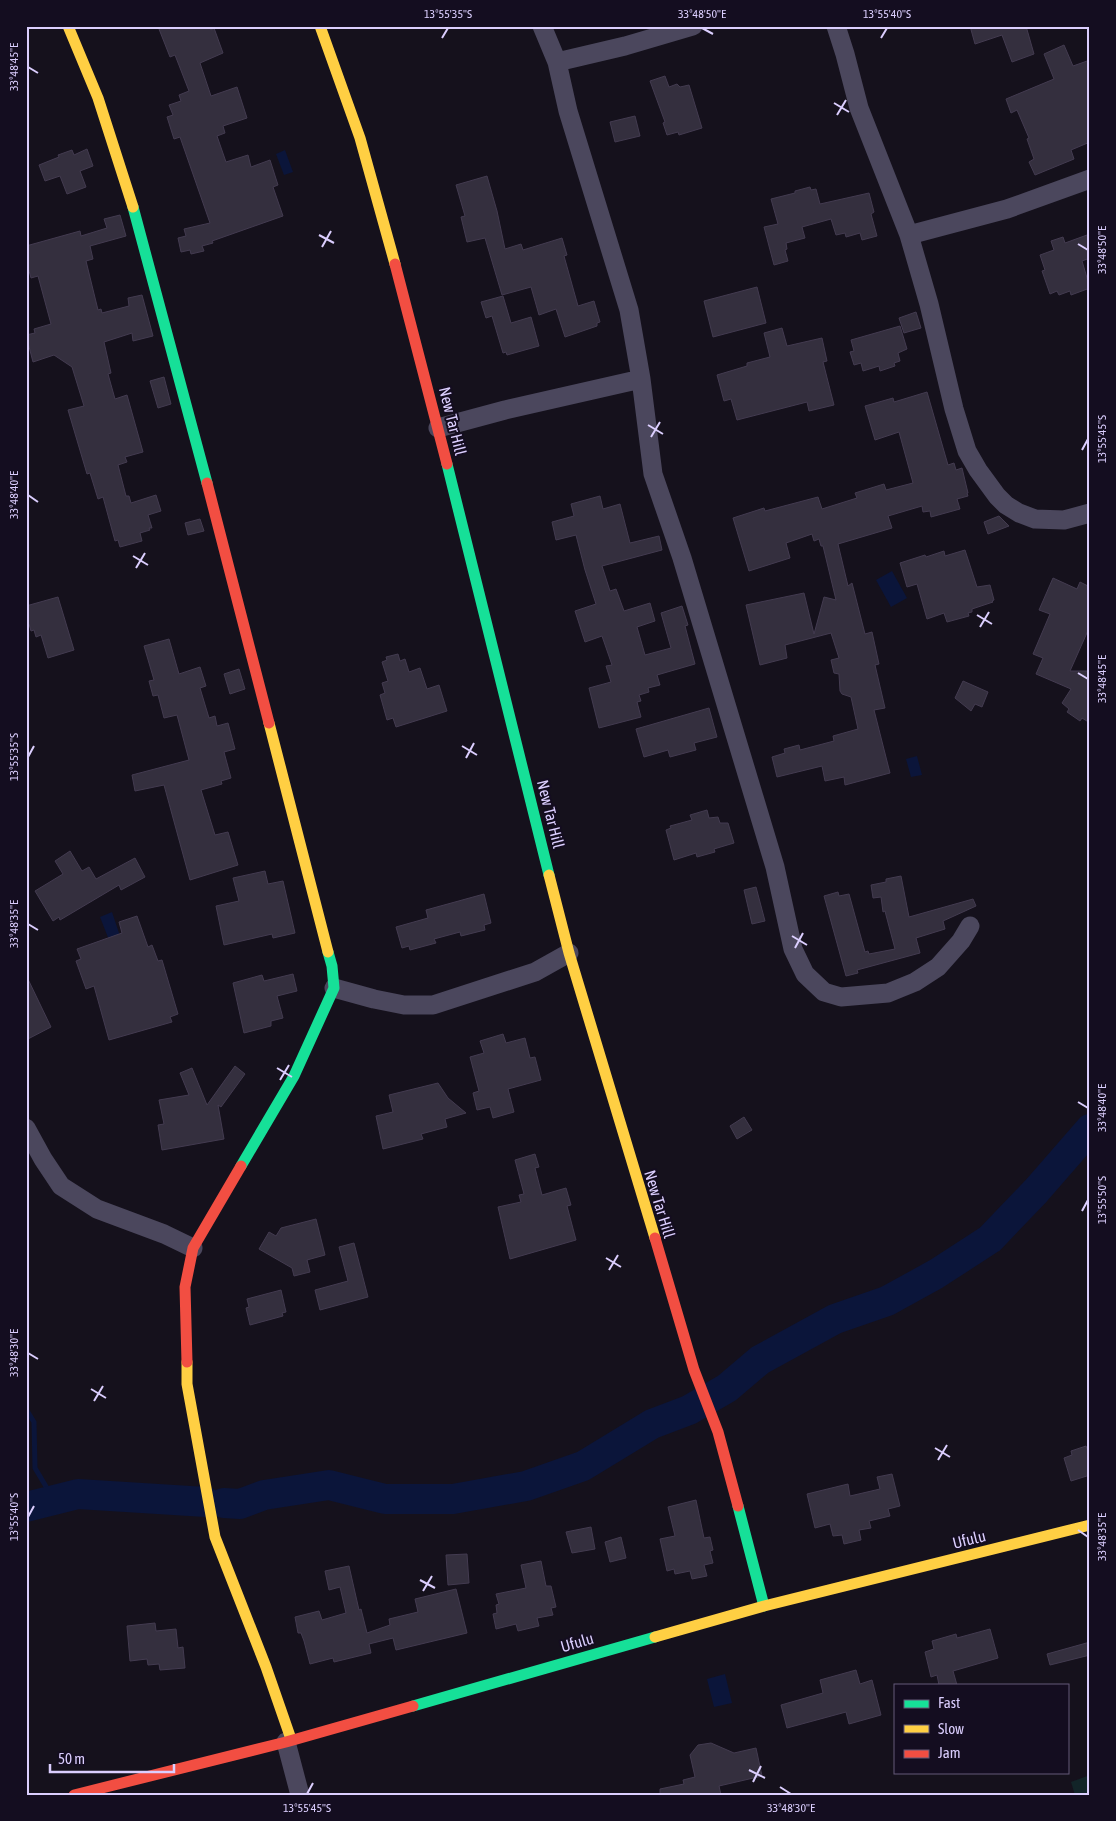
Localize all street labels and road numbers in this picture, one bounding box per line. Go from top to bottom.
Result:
street label: New Tar Hill [436,385,470,458]
street label: New Tar Hill [534,778,568,851]
street label: New Tar Hill [641,1168,679,1241]
street label: Ufulu [951,1526,987,1552]
street label: Ufulu [558,1629,596,1655]

